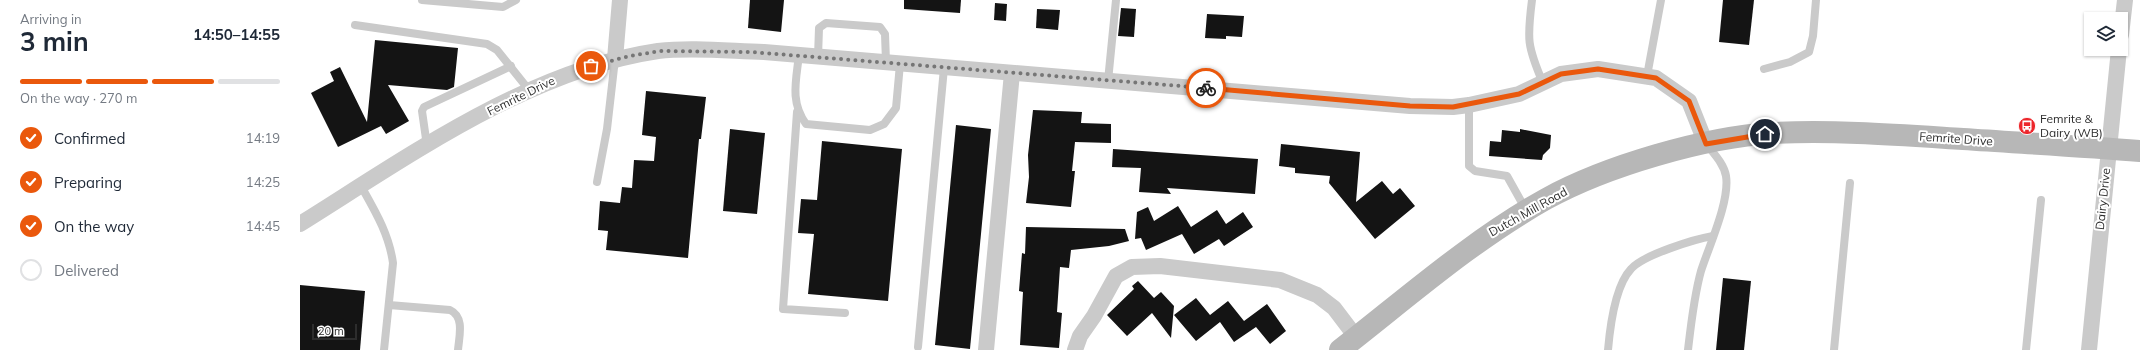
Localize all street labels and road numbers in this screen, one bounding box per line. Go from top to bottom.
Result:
street label: Femrite Drive [484,73,557,118]
street label: Femrite Drive [1919,128,1993,149]
street label: Dairy Drive [2092,167,2113,231]
street label: Dutch Mill Road [1486,184,1570,239]

